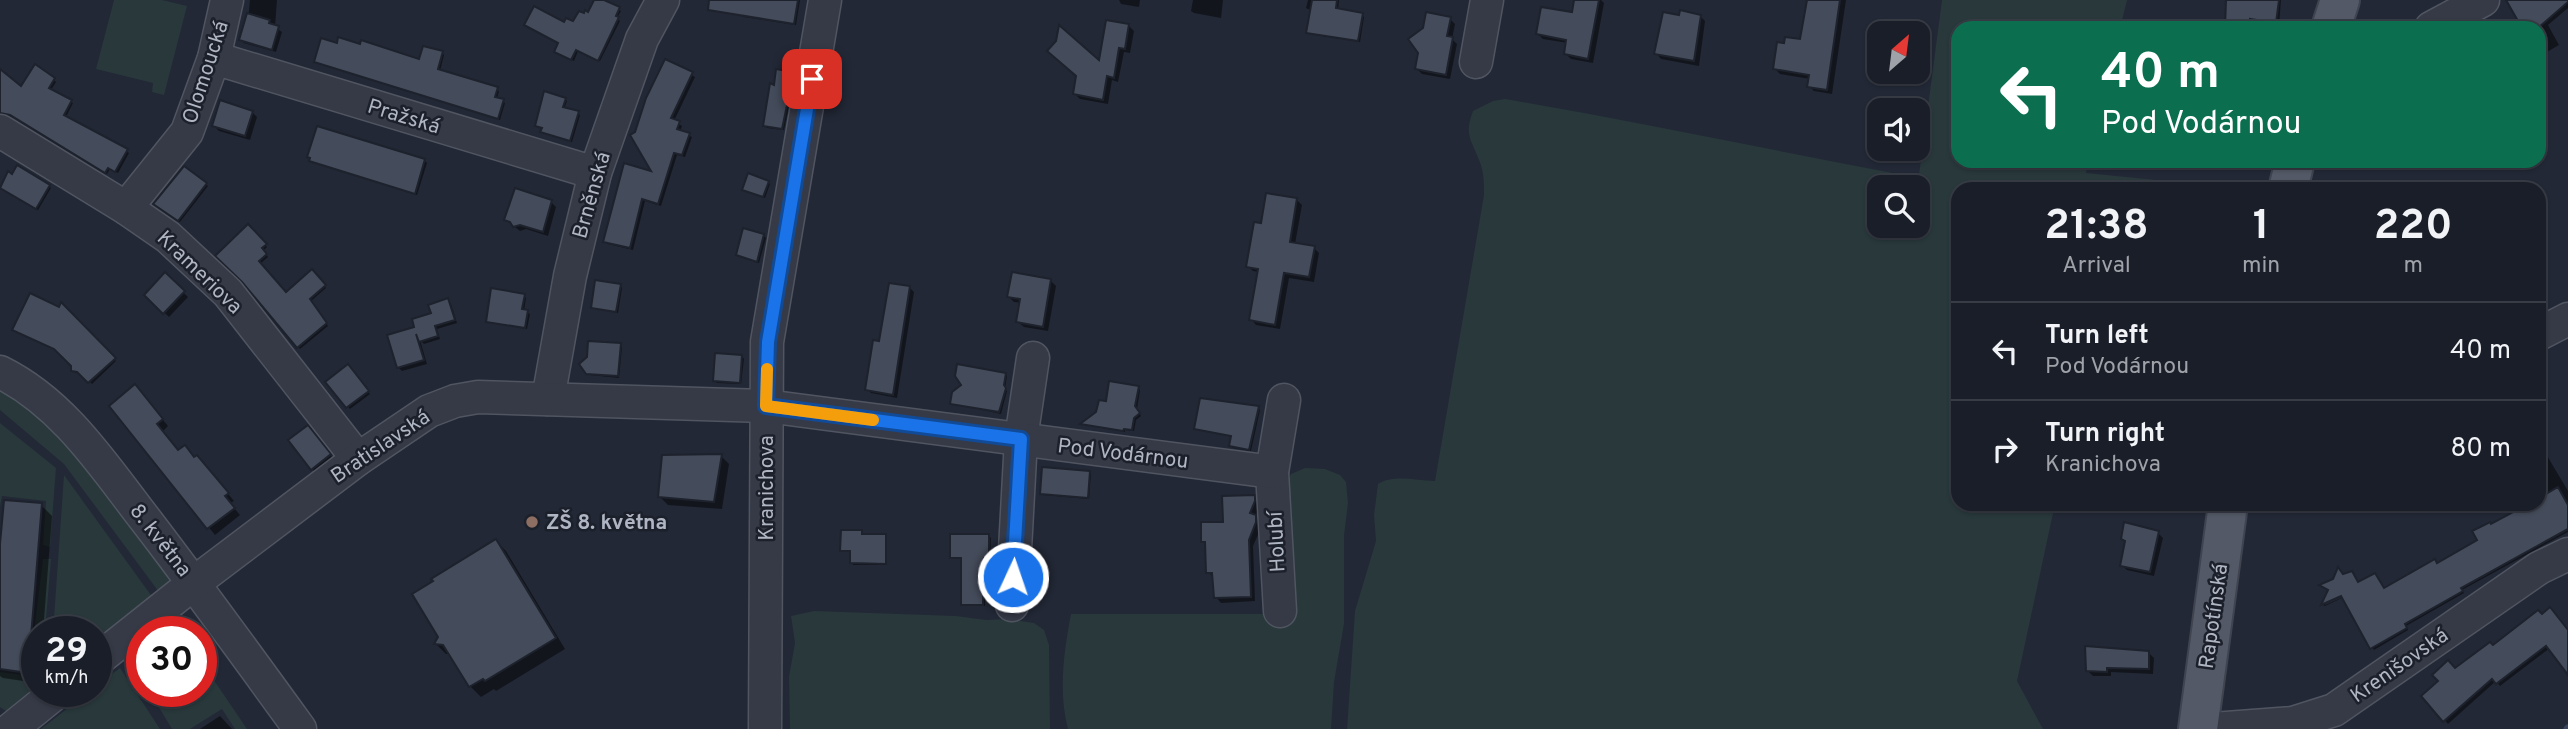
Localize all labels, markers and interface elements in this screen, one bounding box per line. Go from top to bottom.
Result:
street label: Olomoucká [177,18,236,127]
north arrow [1867,21,1930,84]
map controls [1867,21,1930,238]
text: 40 m [2101,44,2220,106]
pin [782,49,842,109]
icon: left [1986,49,2077,140]
icon: arrive [793,60,831,98]
street label: Pražská [364,94,443,141]
button: sound [1867,98,1930,161]
text: Pod Vodárnou [2101,105,2302,145]
street label: Brněnská [567,149,618,242]
button: search [1867,175,1930,238]
text: 21:38 [2044,201,2149,254]
text: 1 [2253,201,2270,254]
text: 220 [2374,201,2453,254]
street label: Krameriova [150,226,248,321]
text: Arrival [2062,252,2131,281]
text: min [2242,252,2280,281]
text: m [2403,252,2423,281]
text: Turn left [2045,320,2149,353]
icon: left [1986,332,2024,370]
text: 40 m [2450,335,2511,368]
text: Pod Vodárnou [2045,353,2189,382]
street label: Bratislavská [326,404,436,490]
text: Turn right [2045,418,2165,451]
icon: right [1986,430,2024,468]
street label: Pod Vodárnou [1056,433,1190,476]
text: 80 m [2451,433,2511,466]
street label: Kranichova [754,435,781,541]
text: Kranichova [2045,451,2161,480]
street label: 8. května [123,499,197,583]
place label: ZŠ 8. května [546,509,667,537]
street label: Holubí [1262,509,1293,573]
marker: ZŠ 8. května [524,514,540,530]
position arrow [976,540,1050,614]
street label: Rapotínská [2194,562,2235,671]
speed limit sign: 30 [126,616,217,707]
street label: Krenišovská [2346,623,2454,710]
text: 29 [45,630,88,674]
text: km/h [45,667,88,690]

